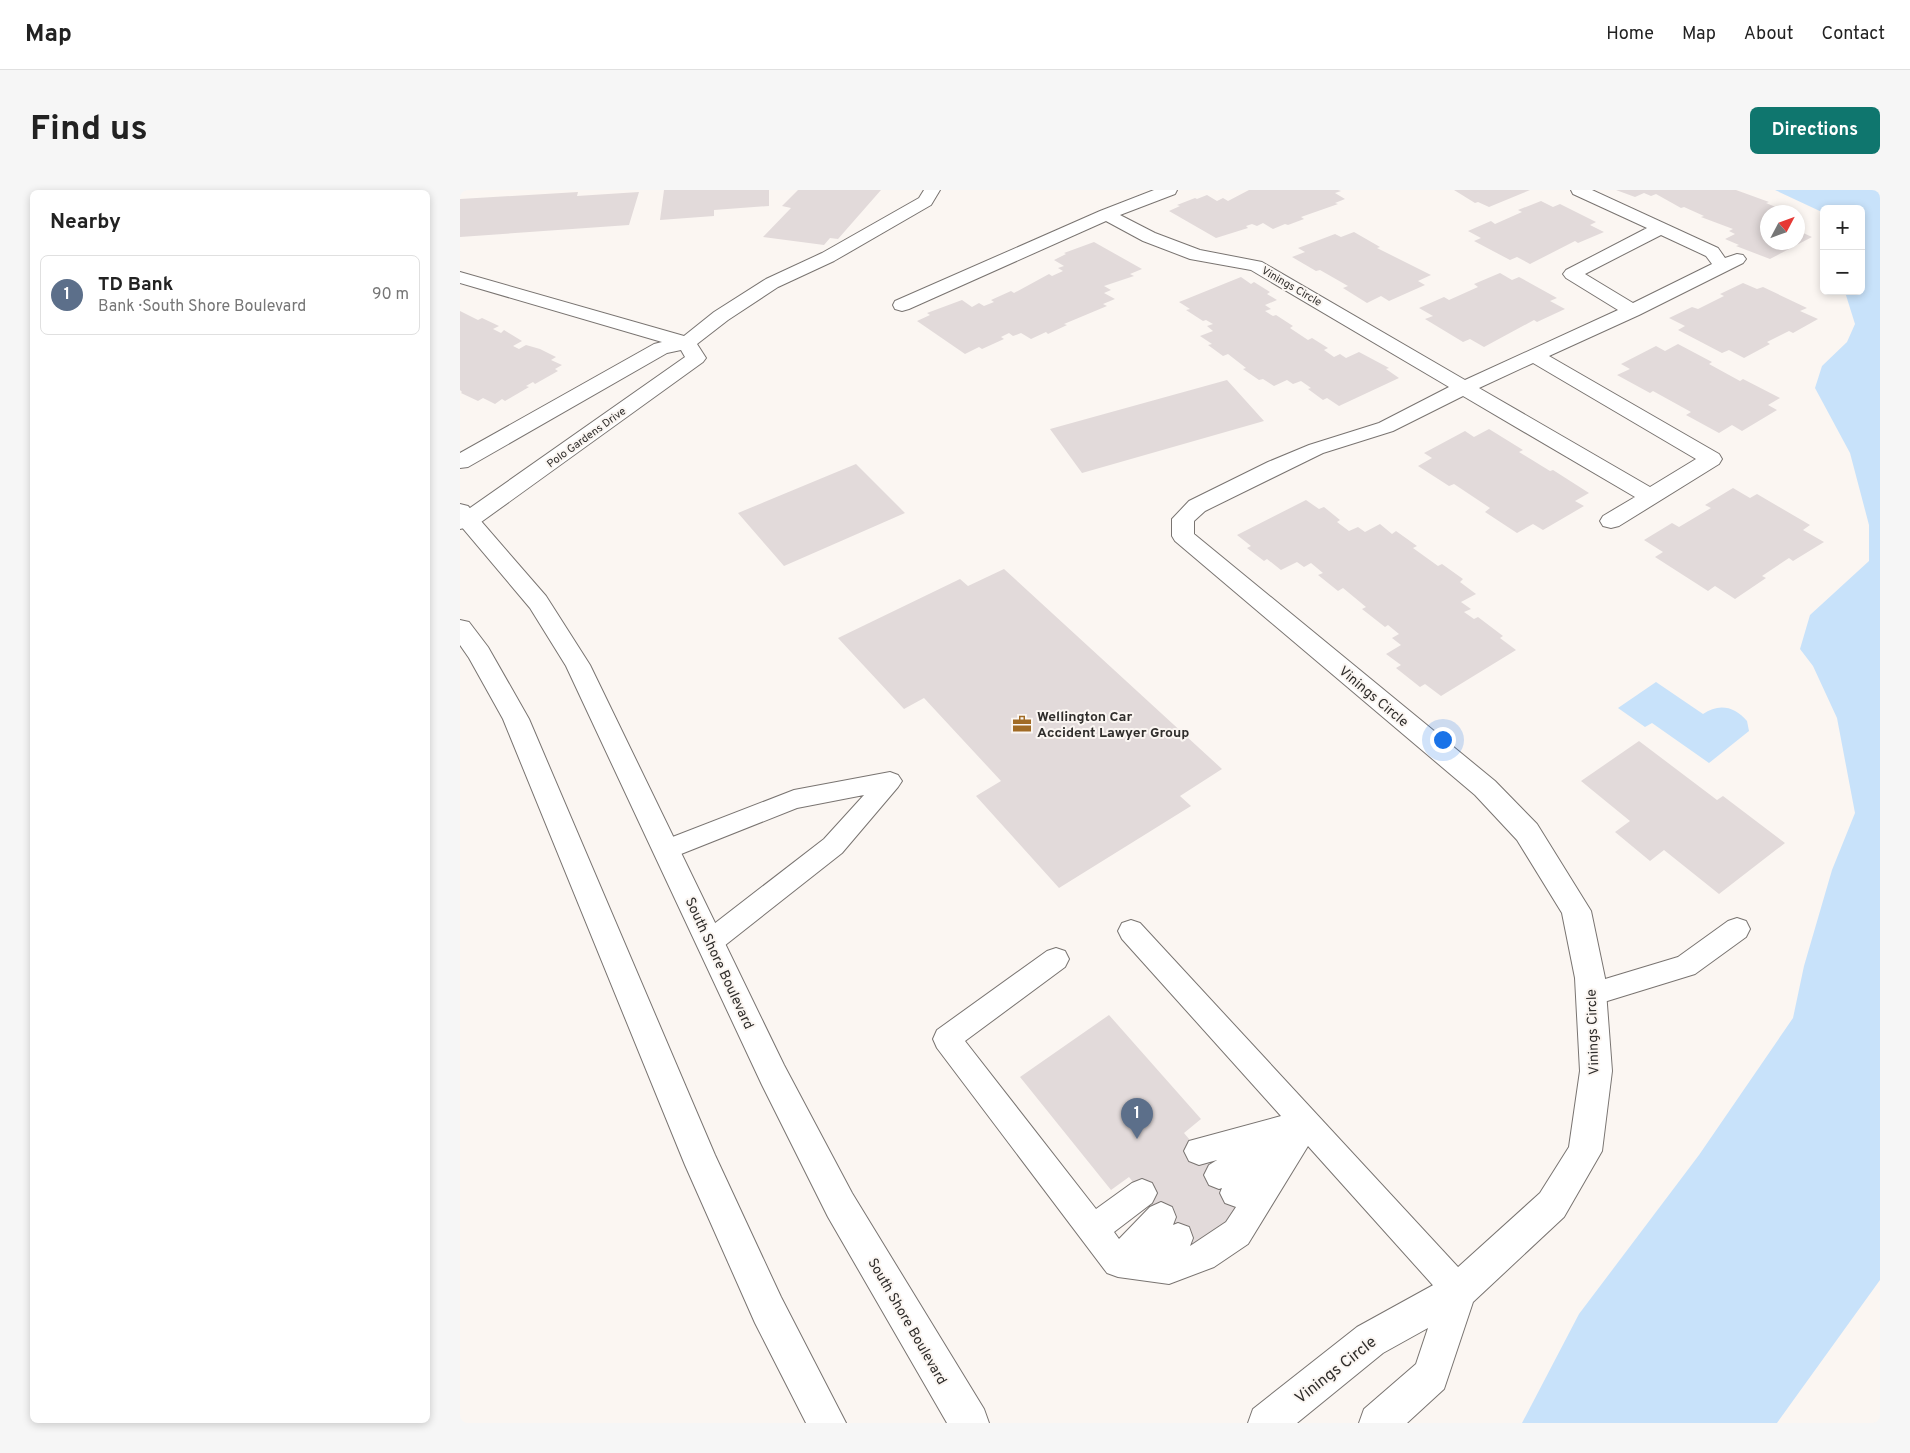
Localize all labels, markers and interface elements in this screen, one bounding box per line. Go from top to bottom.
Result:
text: Map [25,20,72,50]
text: Home [1606,23,1654,46]
text: Map [1682,23,1716,46]
text: About [1744,23,1793,46]
text: Contact [1821,23,1885,46]
button: Directions [1750,107,1880,154]
text: Find us [30,108,148,152]
north arrow [1760,205,1805,250]
map controls [1820,205,1865,295]
button: + [1820,205,1865,250]
text: Nearby [50,209,121,236]
button: − [1820,250,1865,295]
street label: Vinings Circle [1259,264,1324,310]
text: TD Bank [98,273,173,297]
text: 1 [64,285,70,305]
text: 90 m [372,285,409,305]
text: Bank · South Shore Boulevard [98,297,306,317]
street label: Polo Gardens Drive [544,404,629,471]
street label: Vinings Circle [1335,663,1411,731]
place label: Wellington Car Accident Lawyer Group [1037,709,1189,742]
office icon: Wellington Car Accident Lawyer Group [1011,713,1033,735]
your location [1430,727,1456,753]
street label: South Shore Boulevard [681,895,757,1032]
street label: Vinings Circle [1584,989,1603,1075]
pin: 1 [1121,1098,1153,1139]
street label: South Shore Boulevard [863,1255,950,1388]
street label: Vinings Circle [1291,1332,1381,1409]

